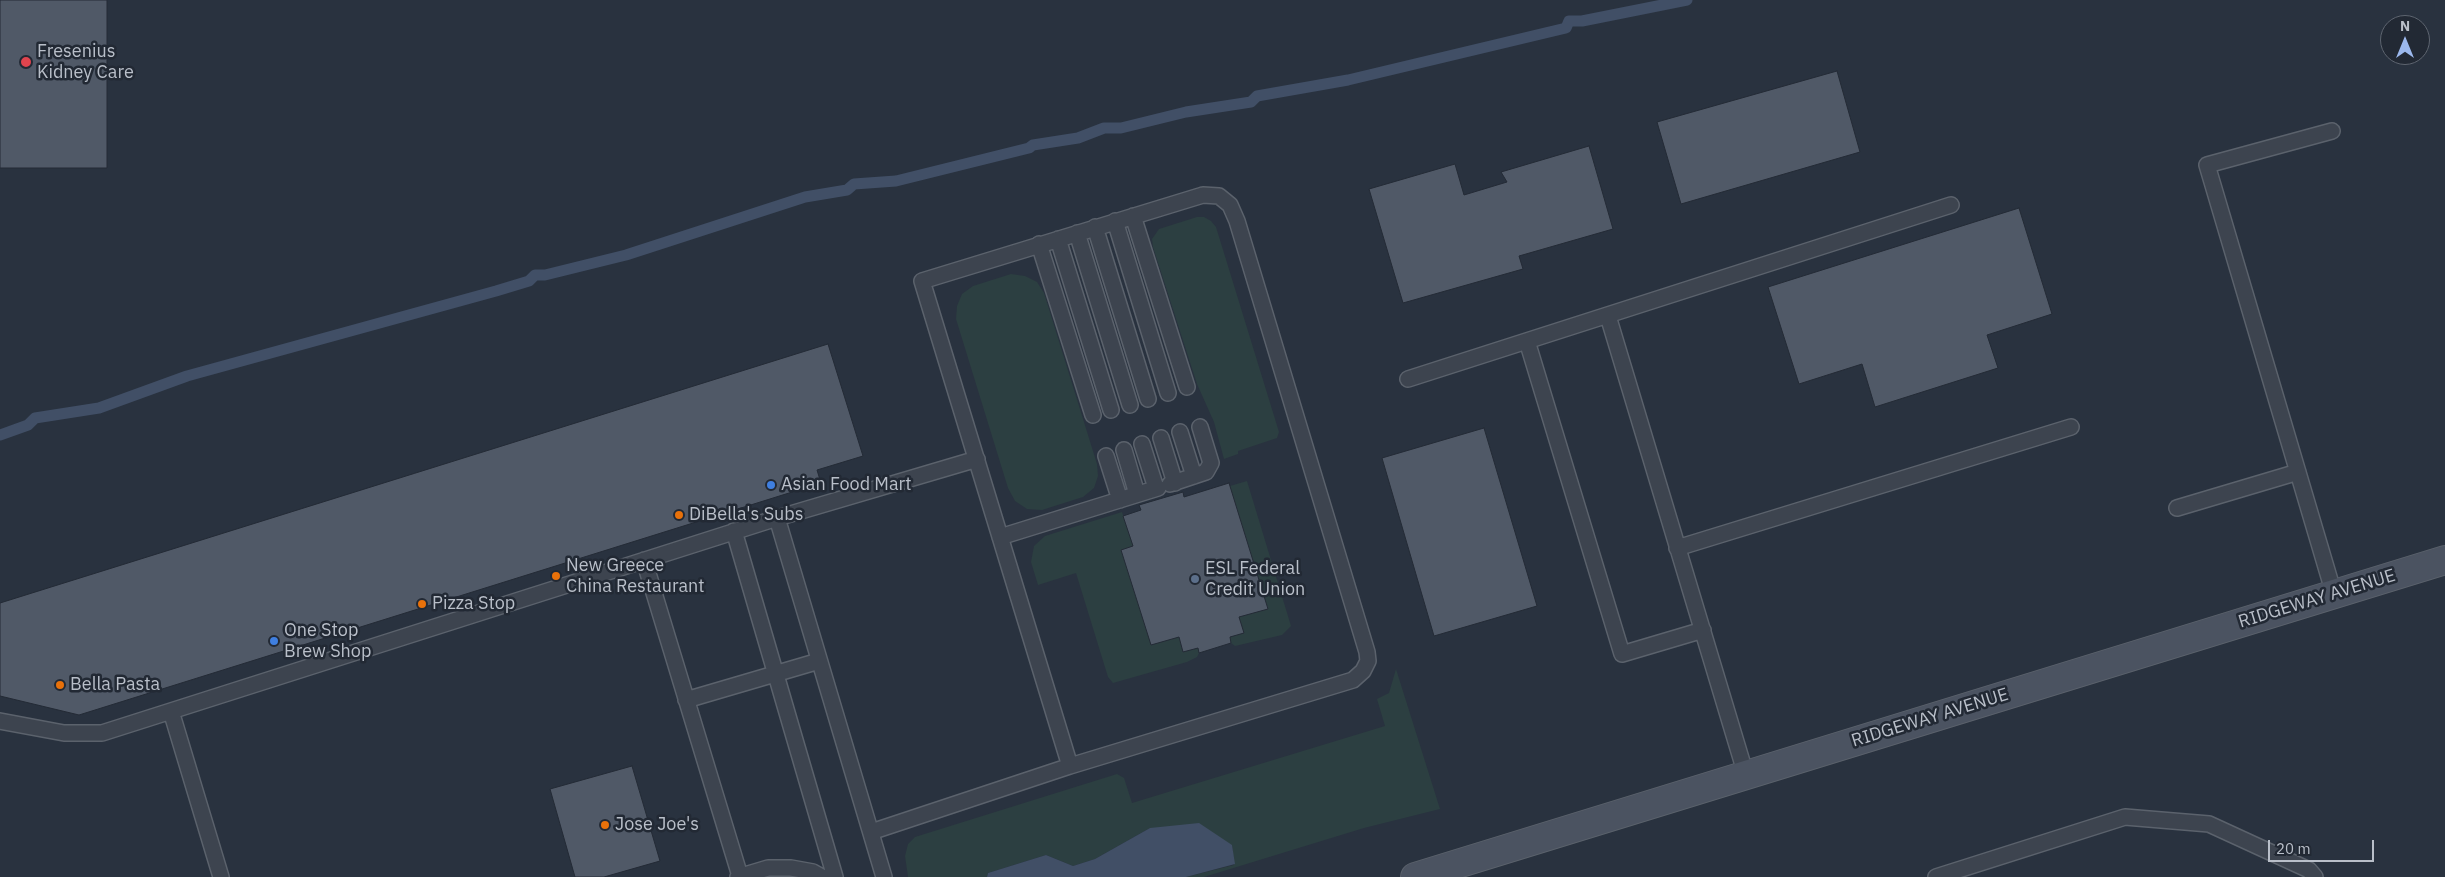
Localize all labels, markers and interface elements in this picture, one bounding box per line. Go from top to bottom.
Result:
north arrow [2380,15,2430,65]
text: N [2400,17,2410,35]
place label: Fresenius Kidney Care [37,41,134,84]
marker: Fresenius Kidney Care [19,55,33,69]
place label: Asian Food Mart [781,474,912,496]
marker: Asian Food Mart [765,479,777,491]
place label: DiBella's Subs [689,504,804,526]
marker: DiBella's Subs [673,509,685,521]
place label: New Greece China Restaurant [566,555,705,598]
place label: ESL Federal Credit Union [1205,558,1305,600]
street label: RIDGEWAY AVENUE [2236,565,2398,633]
marker: New Greece China Restaurant [550,570,562,582]
marker: ESL Federal Credit Union [1189,573,1201,585]
place label: Pizza Stop [432,593,515,615]
marker: Pizza Stop [416,598,428,610]
place label: One Stop Brew Shop [284,620,371,662]
marker: One Stop Brew Shop [268,635,280,647]
place label: Bella Pasta [70,674,160,696]
marker: Bella Pasta [54,679,66,691]
street label: RIDGEWAY AVENUE [1849,684,2011,752]
place label: Jose Joe's [615,814,699,836]
marker: Jose Joe's [599,819,611,831]
scale bar [2270,830,2376,862]
text: 20 m [2276,839,2311,858]

